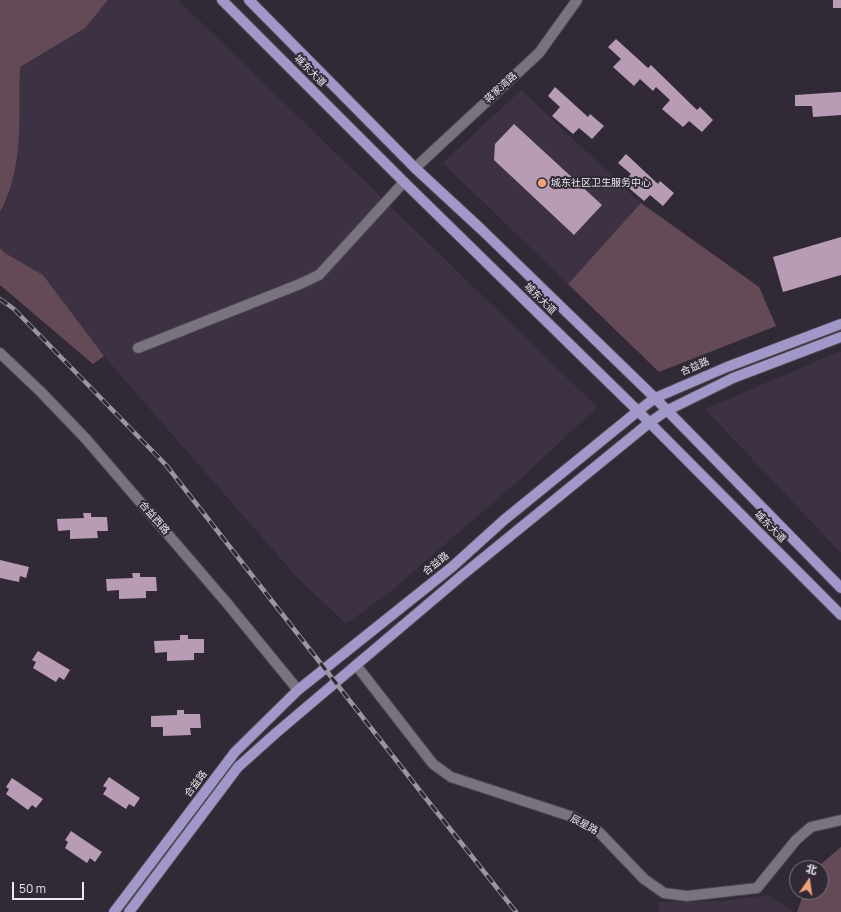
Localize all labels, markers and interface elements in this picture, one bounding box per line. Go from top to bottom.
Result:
street label: 城东大道 [292,53,328,89]
street label: 蒋家湾路 [482,70,520,106]
marker: 城东社区卫生服务中心 [536,177,548,189]
place label: 城东社区卫生服务中心 [551,177,651,189]
street label: 城东大道 [521,281,559,317]
street label: 合益路 [679,356,711,378]
street label: 合益西路 [136,499,172,537]
street label: 城东大道 [752,509,788,545]
street label: 合益路 [421,550,451,578]
street label: 合益路 [182,768,210,800]
street label: 辰星路 [568,813,600,837]
north arrow [789,860,829,900]
text: 北 [805,860,819,877]
scale bar [14,874,86,900]
text: 50 m [19,880,46,897]

